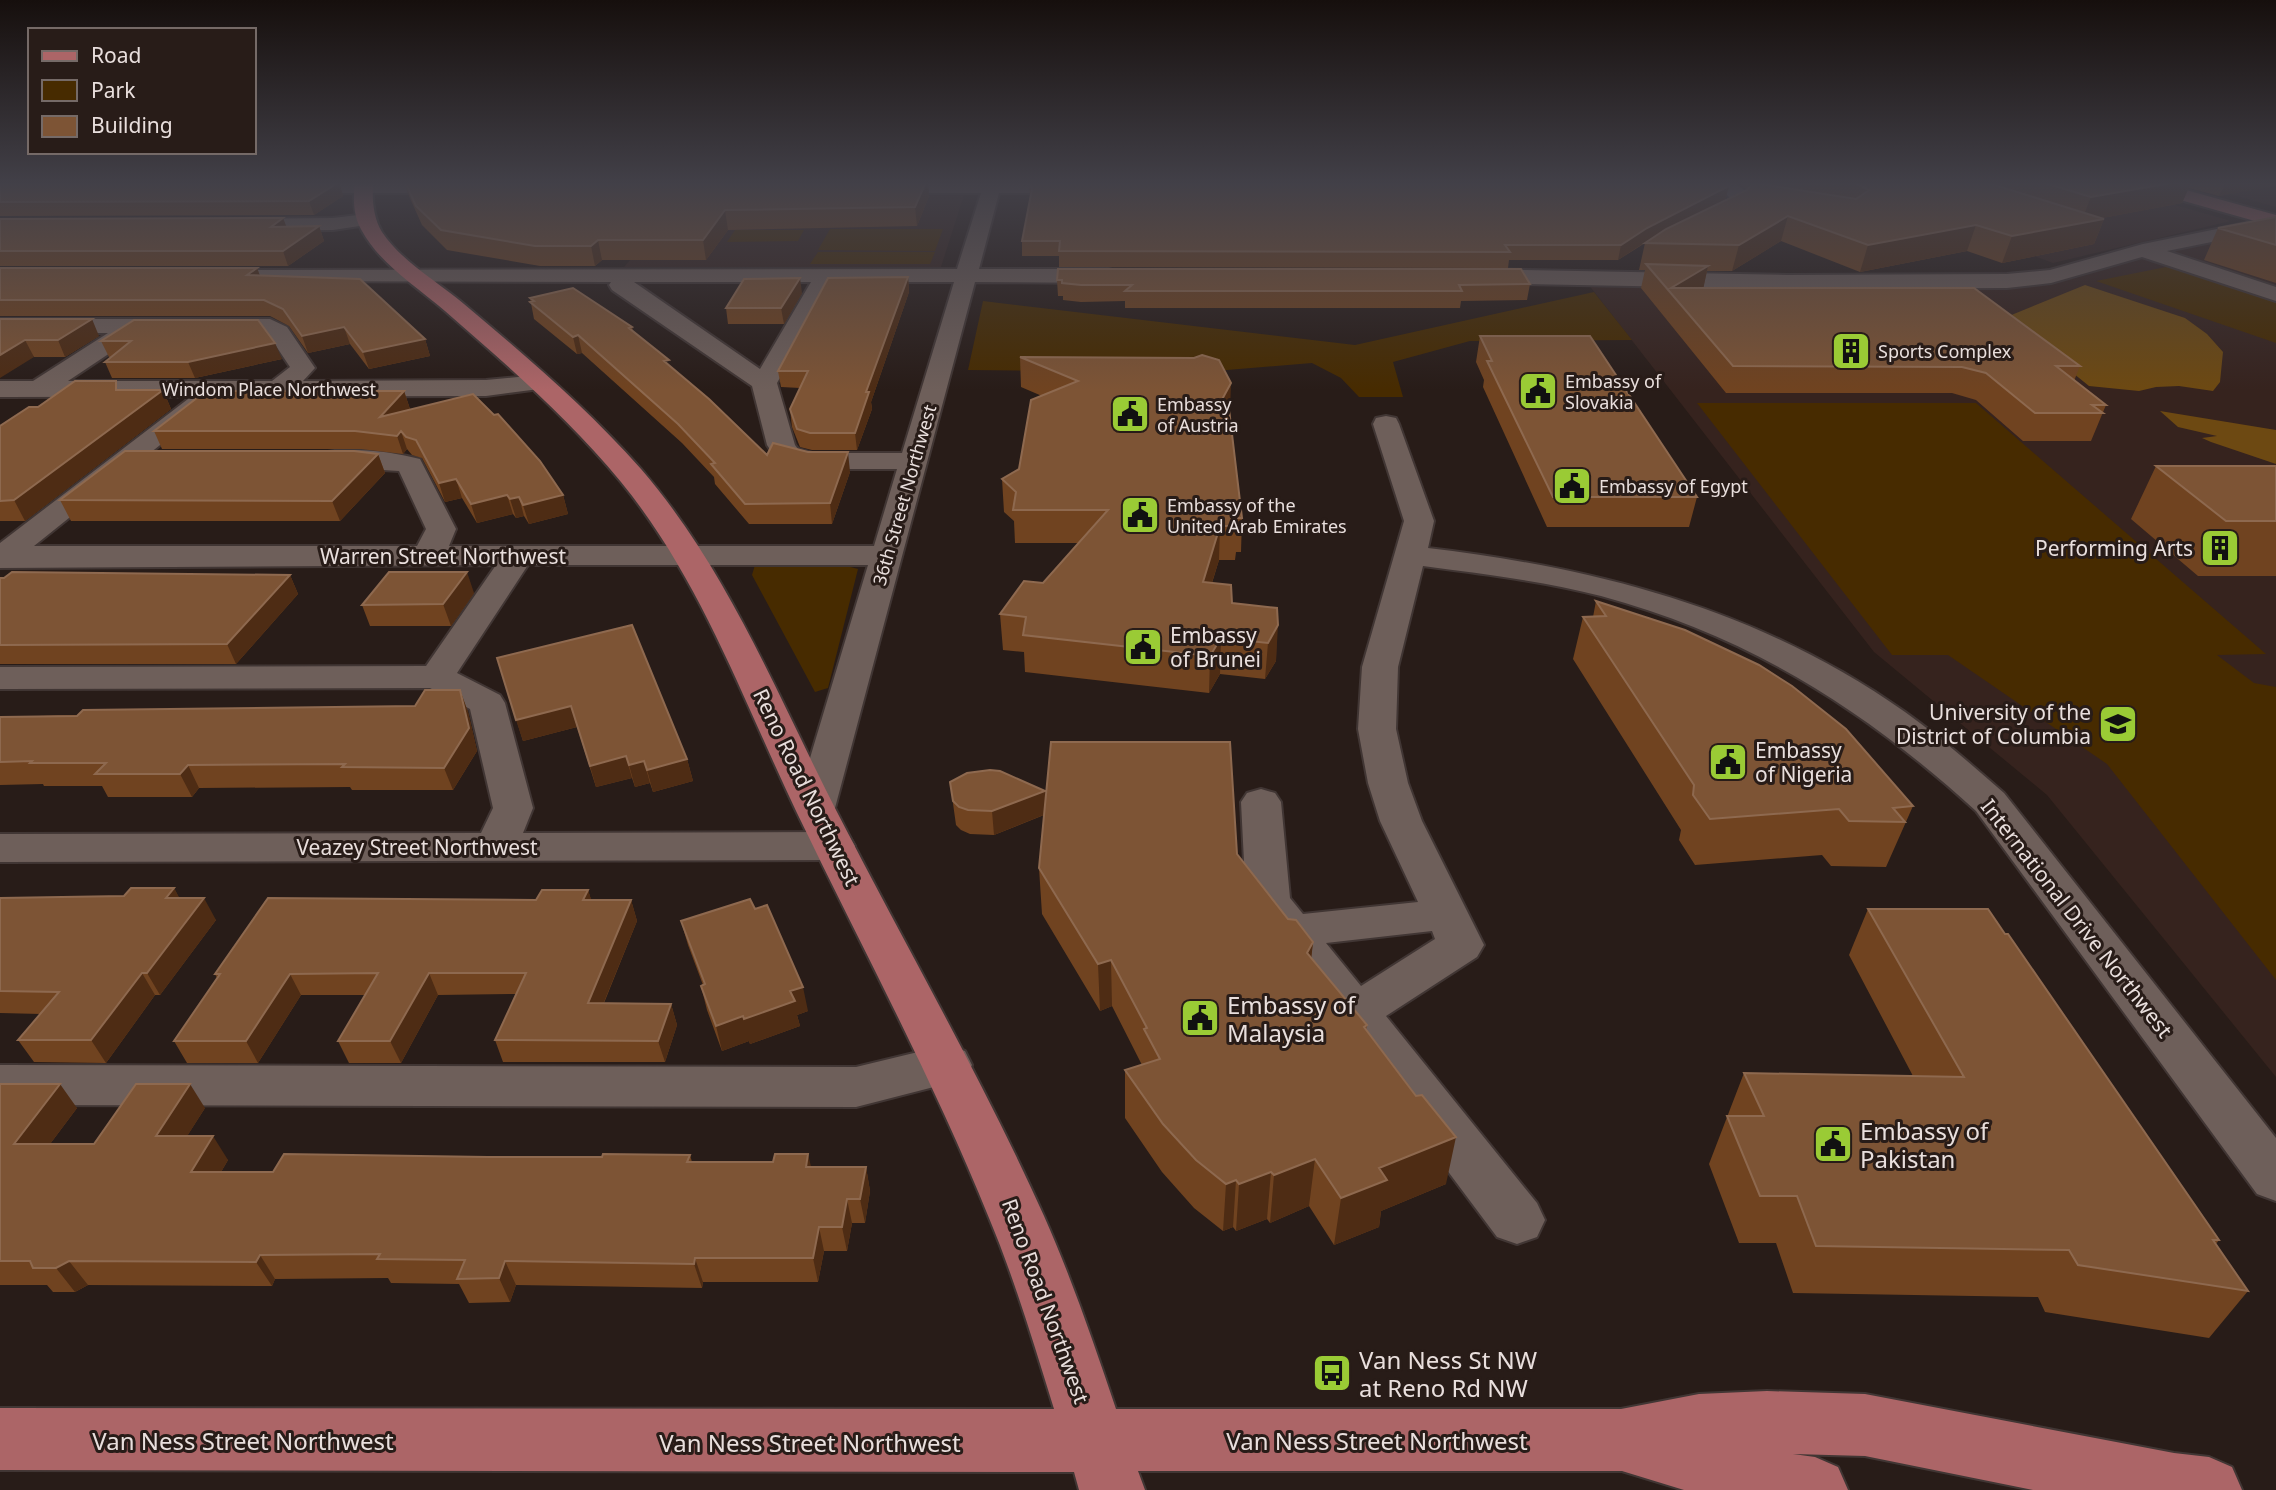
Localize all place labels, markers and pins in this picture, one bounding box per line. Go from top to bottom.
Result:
building icon: Sports Complex [1830,330,1872,372]
place label: Sports Complex [1878,339,2012,363]
place label: Embassy of Slovakia [1565,369,1662,414]
public building icon: Embassy of Slovakia [1517,370,1559,412]
place label: Embassy of Austria [1157,392,1239,437]
public building icon: Embassy of Austria [1109,393,1151,435]
public building icon: Embassy of Egypt [1551,465,1593,507]
place label: Embassy of Egypt [1599,474,1748,498]
place label: Embassy of the United Arab Emirates [1167,493,1347,538]
public building icon: Embassy of the United Arab Emirates [1119,494,1161,536]
building icon: Performing Arts [2199,527,2241,569]
place label: Performing Arts [2035,534,2193,562]
place label: Embassy of Brunei [1170,621,1261,673]
public building icon: Embassy of Brunei [1122,626,1164,668]
place label: University of the District of Columbia [1896,698,2091,750]
school or university icon: University of the District of Columbia [2097,703,2139,745]
place label: Embassy of Nigeria [1755,736,1852,788]
public building icon: Embassy of Nigeria [1707,741,1749,783]
place label: Embassy of Malaysia [1227,988,1357,1049]
public building icon: Embassy of Malaysia [1179,997,1221,1039]
place label: Embassy of Pakistan [1860,1114,1990,1175]
public building icon: Embassy of Pakistan [1812,1123,1854,1165]
place label: Van Ness St NW at Reno Rd NW [1359,1343,1538,1404]
bus stop icon: Van Ness St NW at Reno Rd NW [1311,1352,1353,1394]

